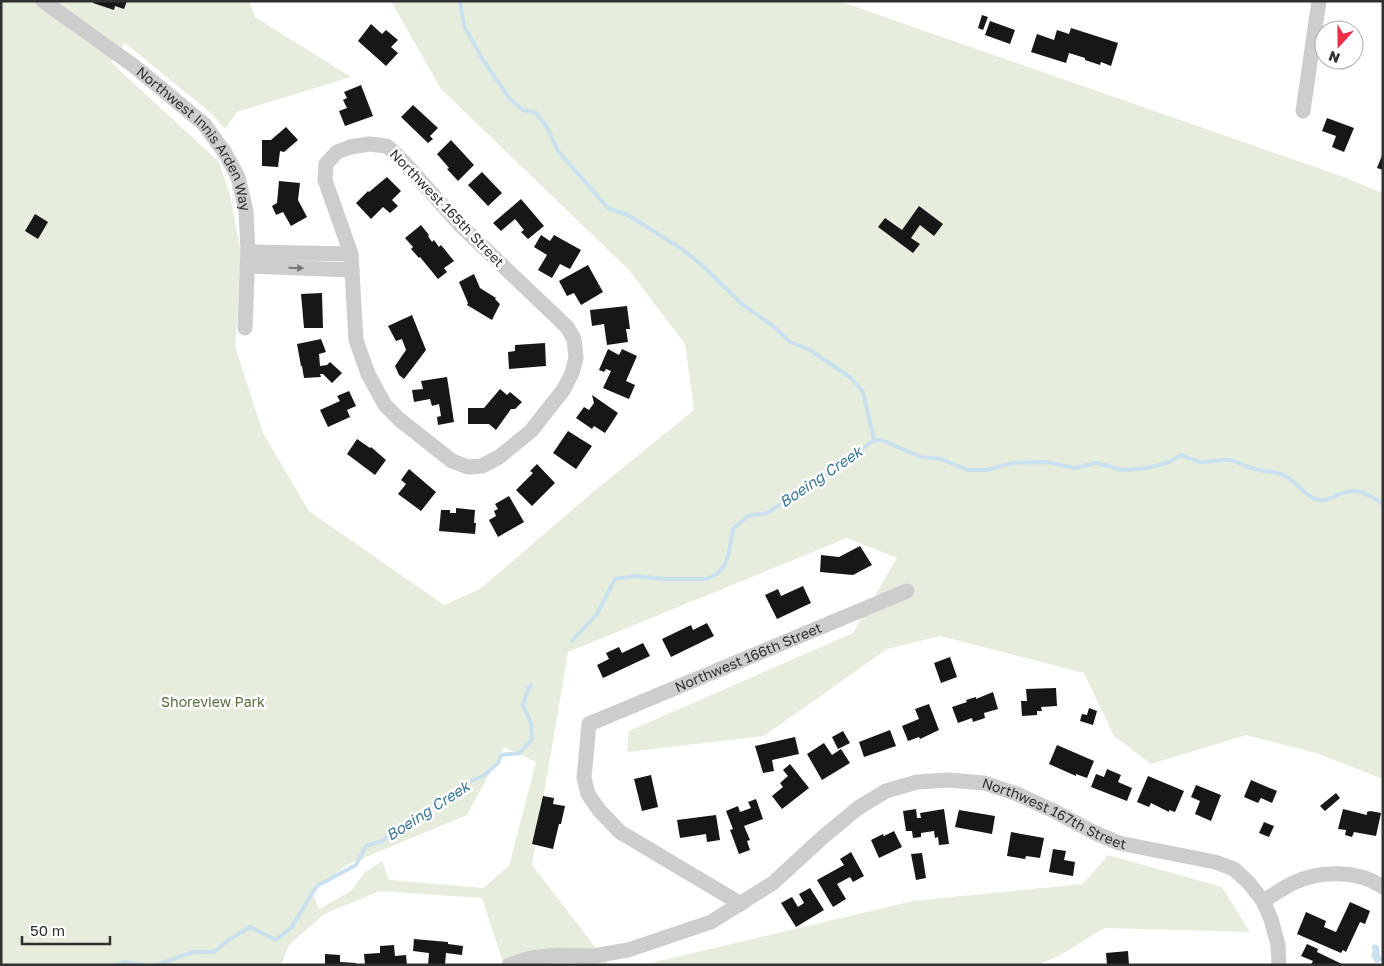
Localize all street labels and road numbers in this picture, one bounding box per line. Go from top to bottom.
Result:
street label: Northwest Innis Arden Way [133,63,255,213]
street label: Northwest 165th Street [387,145,508,270]
street label: Northwest 166th Street [672,619,824,695]
street label: Northwest 167th Street [980,774,1128,852]

